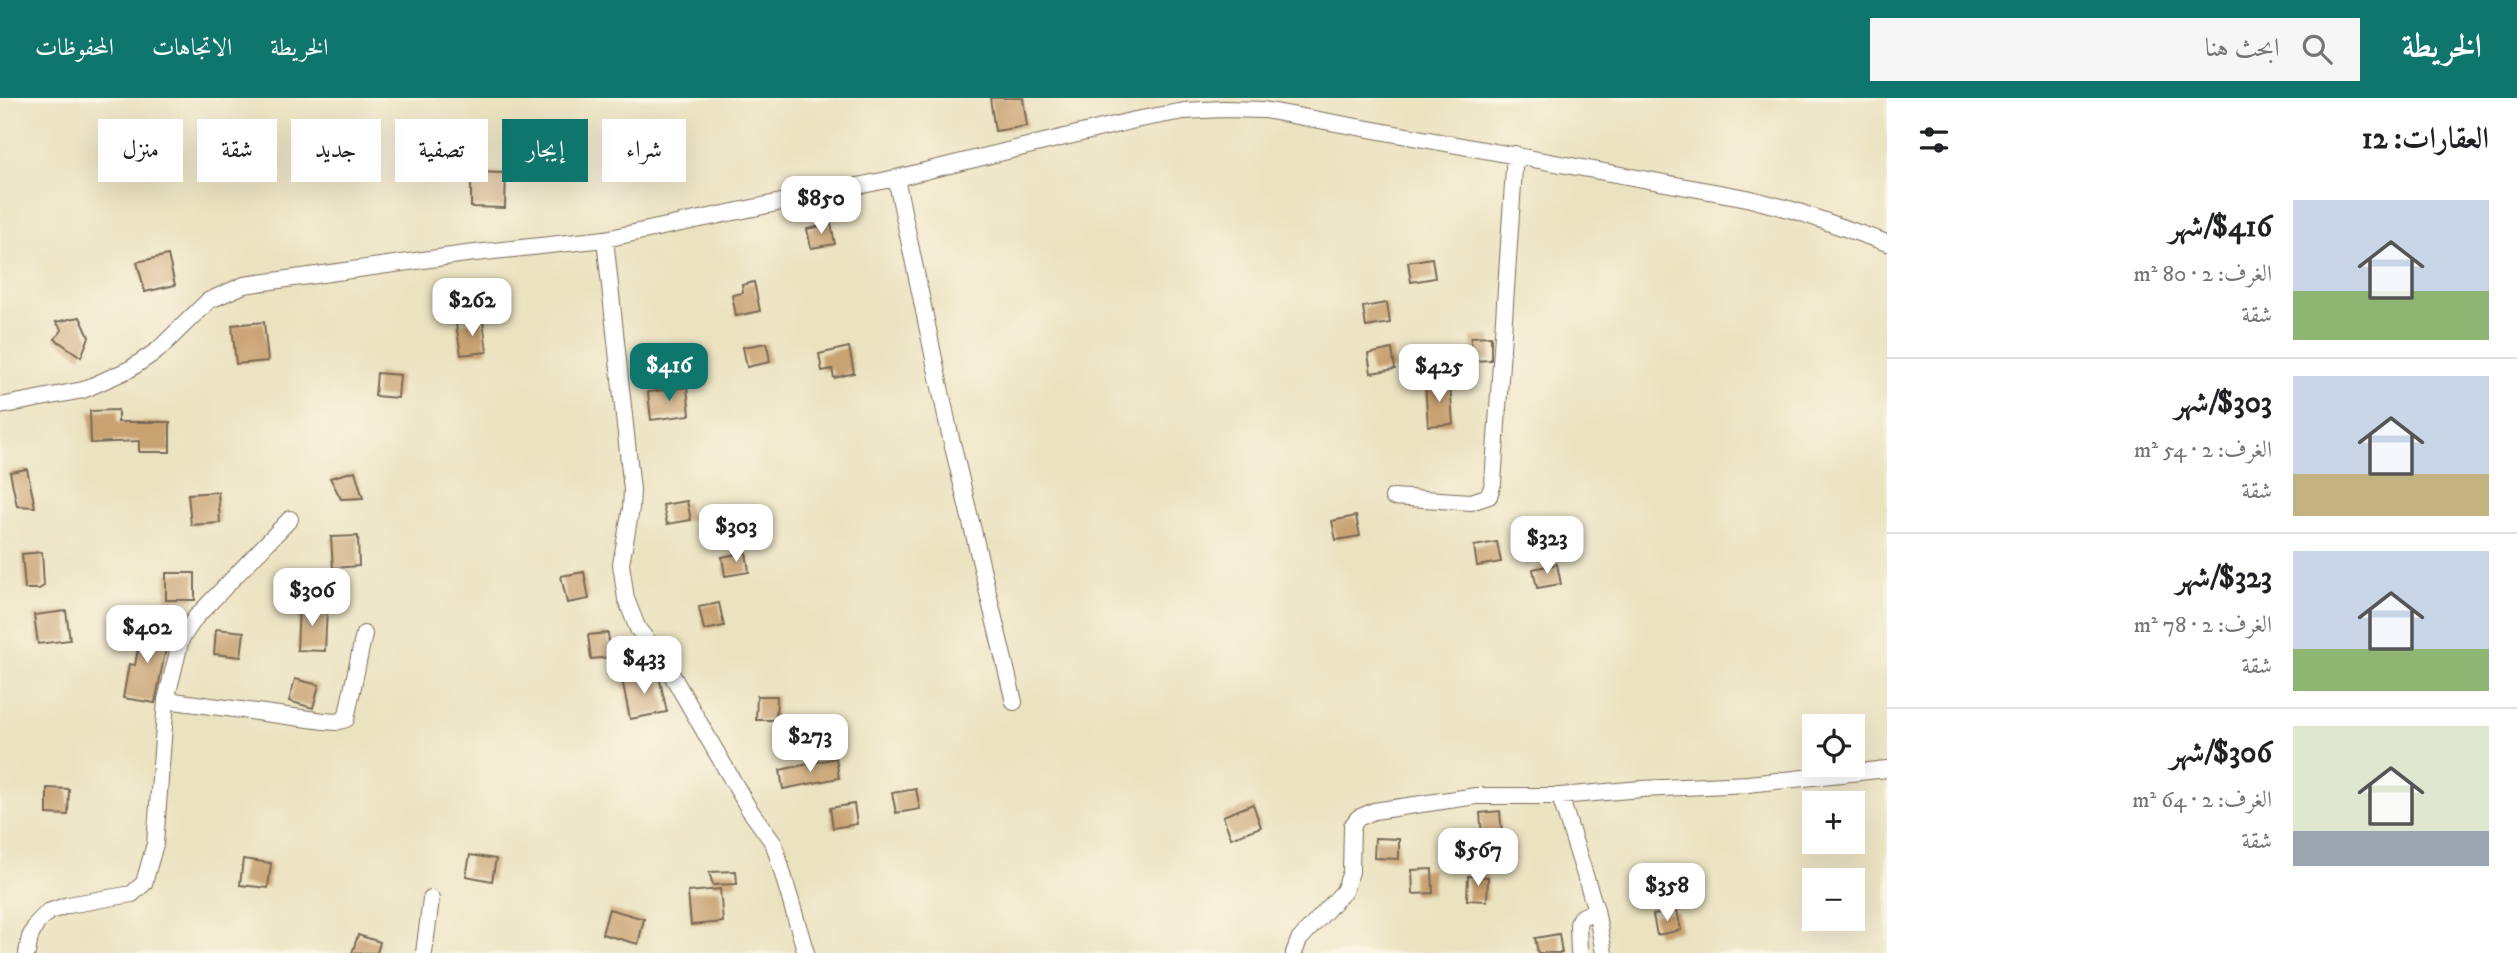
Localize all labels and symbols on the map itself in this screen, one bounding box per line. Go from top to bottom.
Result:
pin: $850 [780,176,862,236]
pin: $262 [431,278,513,338]
pin: $416 [628,344,710,403]
pin: $425 [1398,344,1480,404]
pin: $303 [695,504,777,564]
pin: $323 [1506,517,1588,576]
pin: $306 [271,568,353,628]
pin: $402 [106,606,188,665]
pin: $433 [603,636,685,696]
pin: $273 [769,714,851,774]
pin: $567 [1437,828,1519,888]
pin: $358 [1626,864,1708,923]

